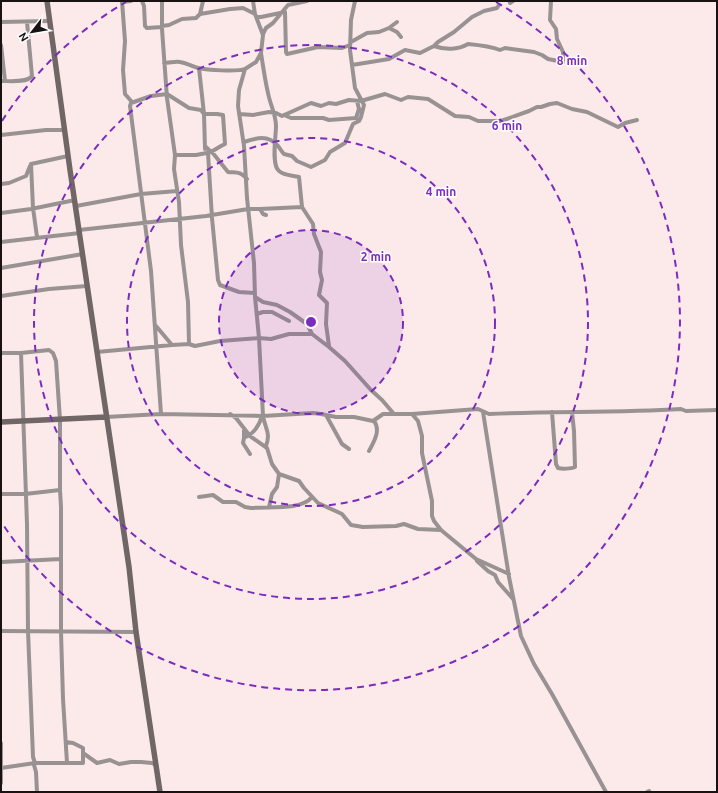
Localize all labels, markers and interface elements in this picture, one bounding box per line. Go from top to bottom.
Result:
north arrow [12,12,52,52]
text: N [16,31,31,44]
text: 8 min [557,54,587,67]
text: 6 min [492,119,522,132]
text: 4 min [426,185,456,198]
text: 2 min [361,250,391,263]
centre of rings [304,315,318,329]

